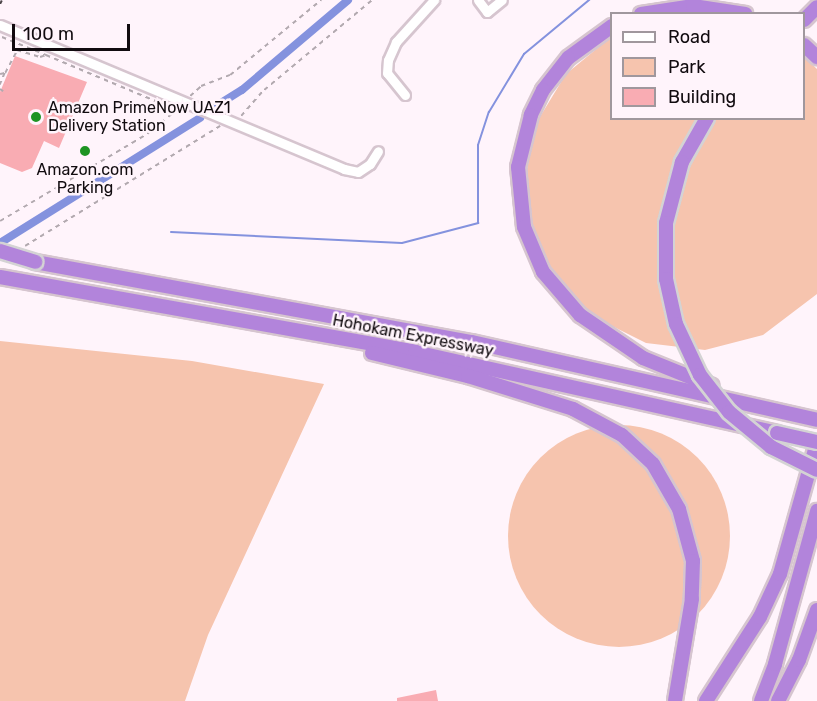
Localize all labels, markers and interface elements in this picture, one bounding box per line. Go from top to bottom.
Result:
scale bar [15,12,134,50]
legend [610,12,805,120]
text: 100 m [23,23,74,45]
text: Road [668,26,711,48]
text: Park [668,56,705,78]
text: Building [668,86,736,108]
place label: Amazon PrimeNow UAZ1 Delivery Station [48,98,231,136]
marker: Amazon PrimeNow UAZ1 Delivery Station [29,110,43,124]
marker: Amazon.com Parking [78,144,92,158]
place label: Amazon.com Parking [37,160,133,198]
street label: Hohokam Expressway [331,311,495,361]

